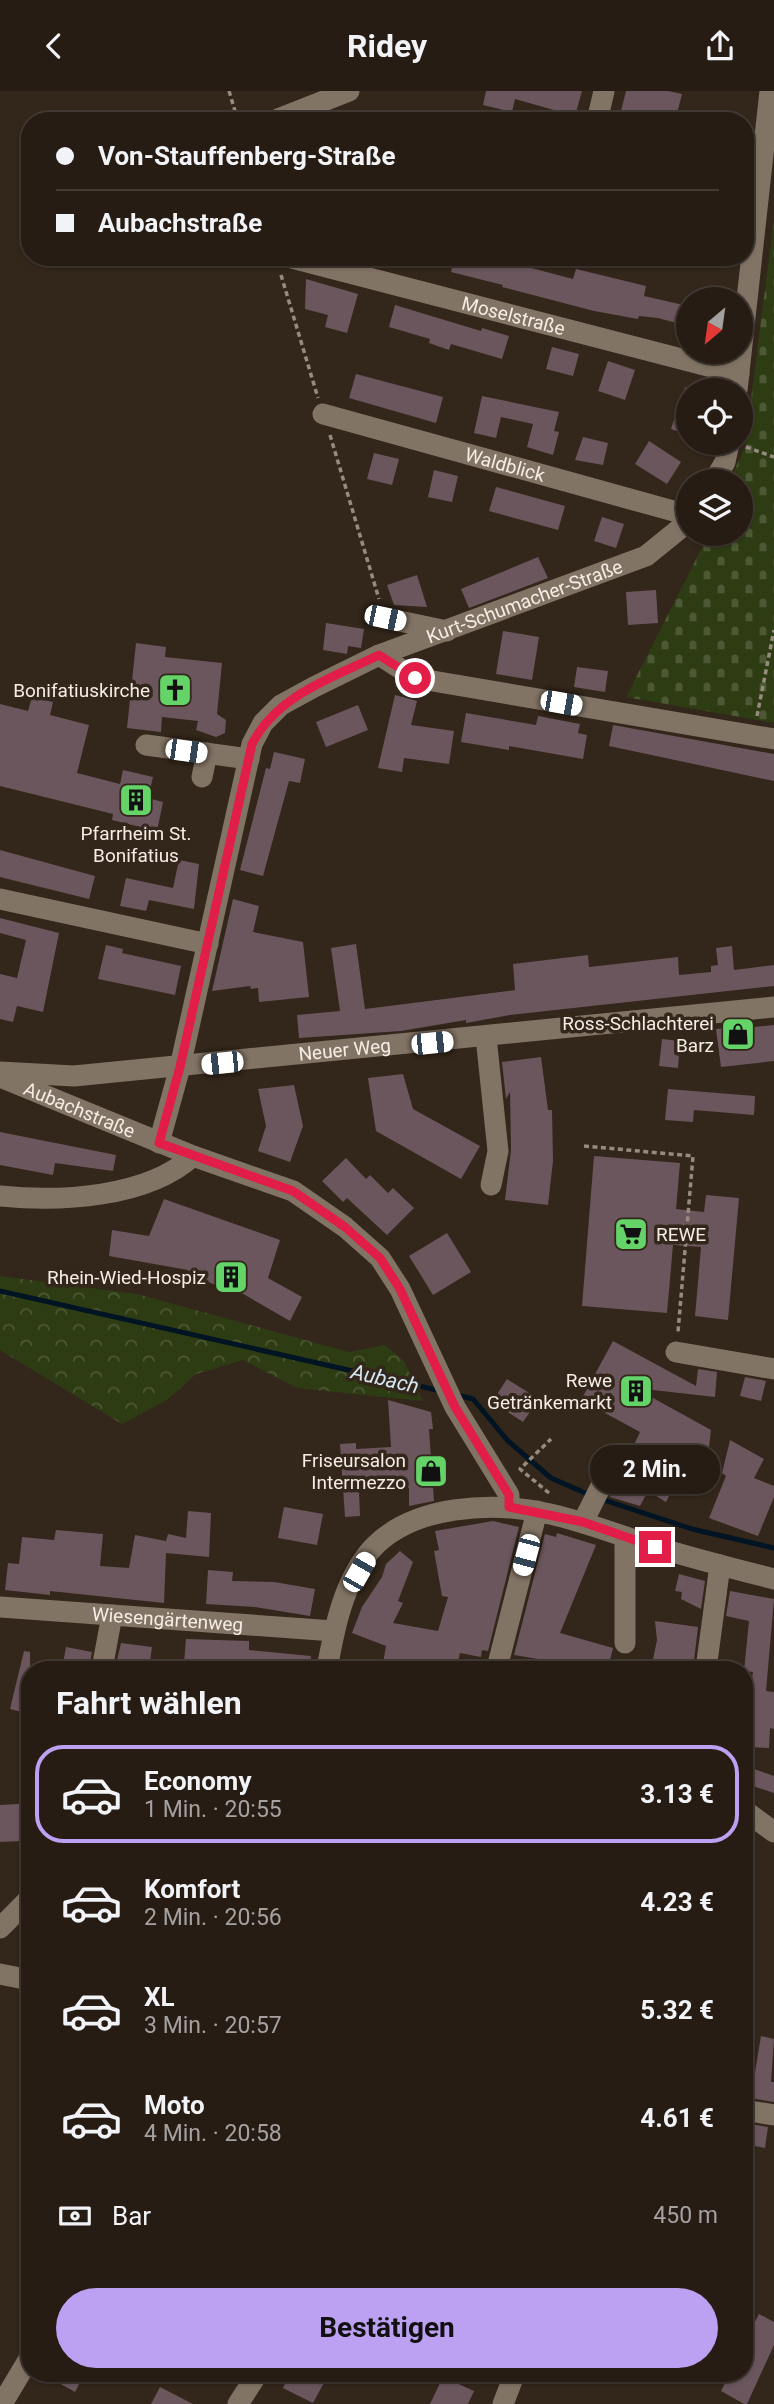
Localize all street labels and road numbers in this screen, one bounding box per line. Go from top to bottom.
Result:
street label: Moselstraße [459,292,568,340]
street label: Waldblick [463,443,548,487]
street label: Kurt-Schumacher-Straße [423,555,626,648]
street label: Neuer Weg [297,1034,392,1066]
street label: Aubachstraße [20,1077,138,1143]
street label: Wiesengärtenweg [91,1603,244,1636]

